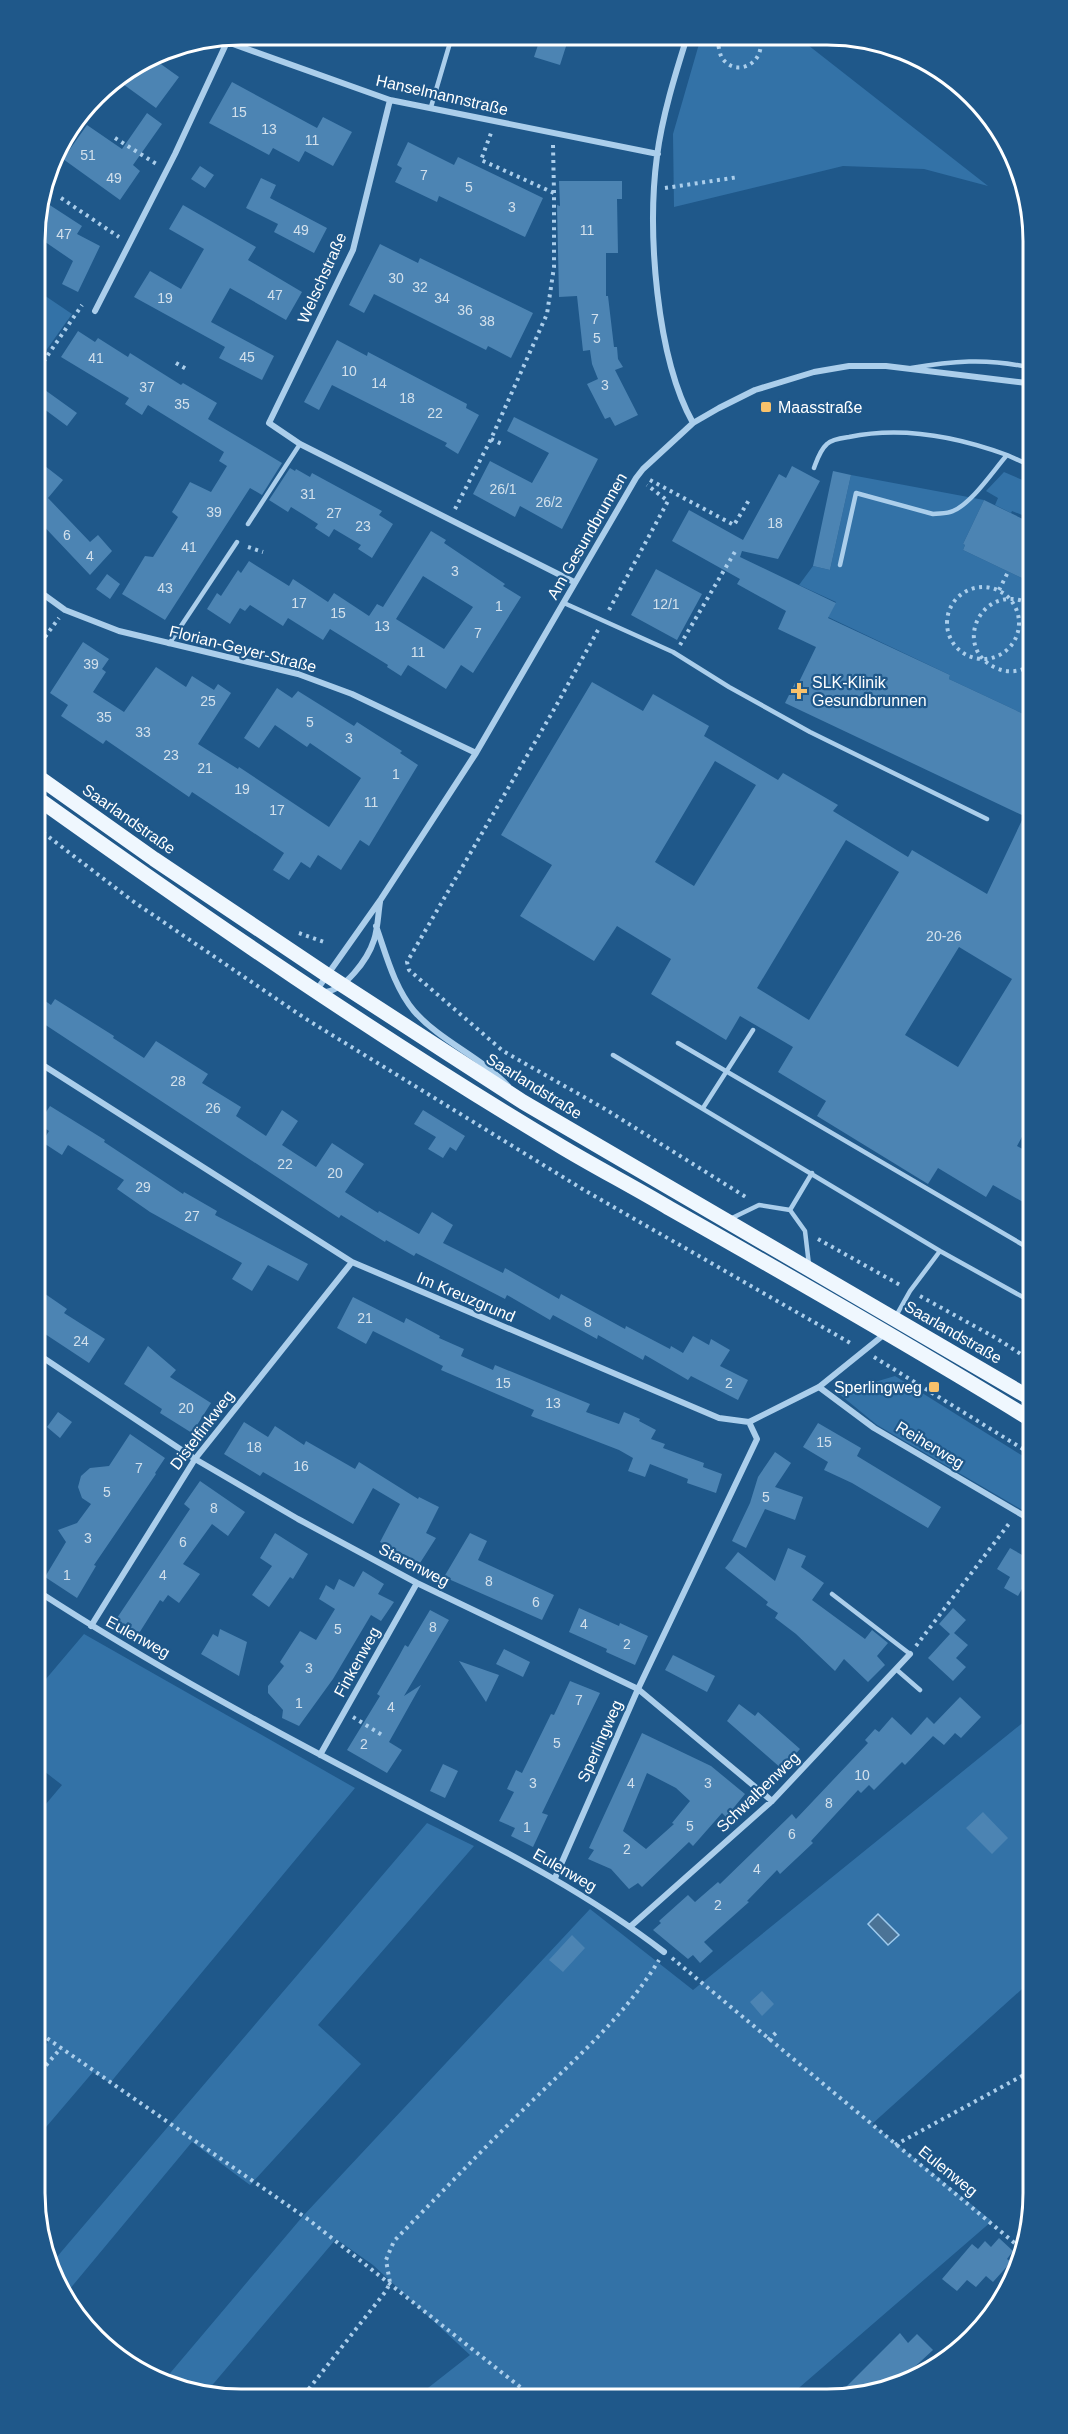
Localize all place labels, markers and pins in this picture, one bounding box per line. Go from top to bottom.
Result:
place label: Maasstraße [778,399,863,416]
marker: Maasstraße [759,400,773,414]
place label: SLK-Klinik Gesundbrunnen [812,674,927,709]
marker: SLK-Klinik Gesundbrunnen [790,682,808,700]
place label: Sperlingweg [834,1379,922,1396]
marker: Sperlingweg [927,1380,941,1394]

